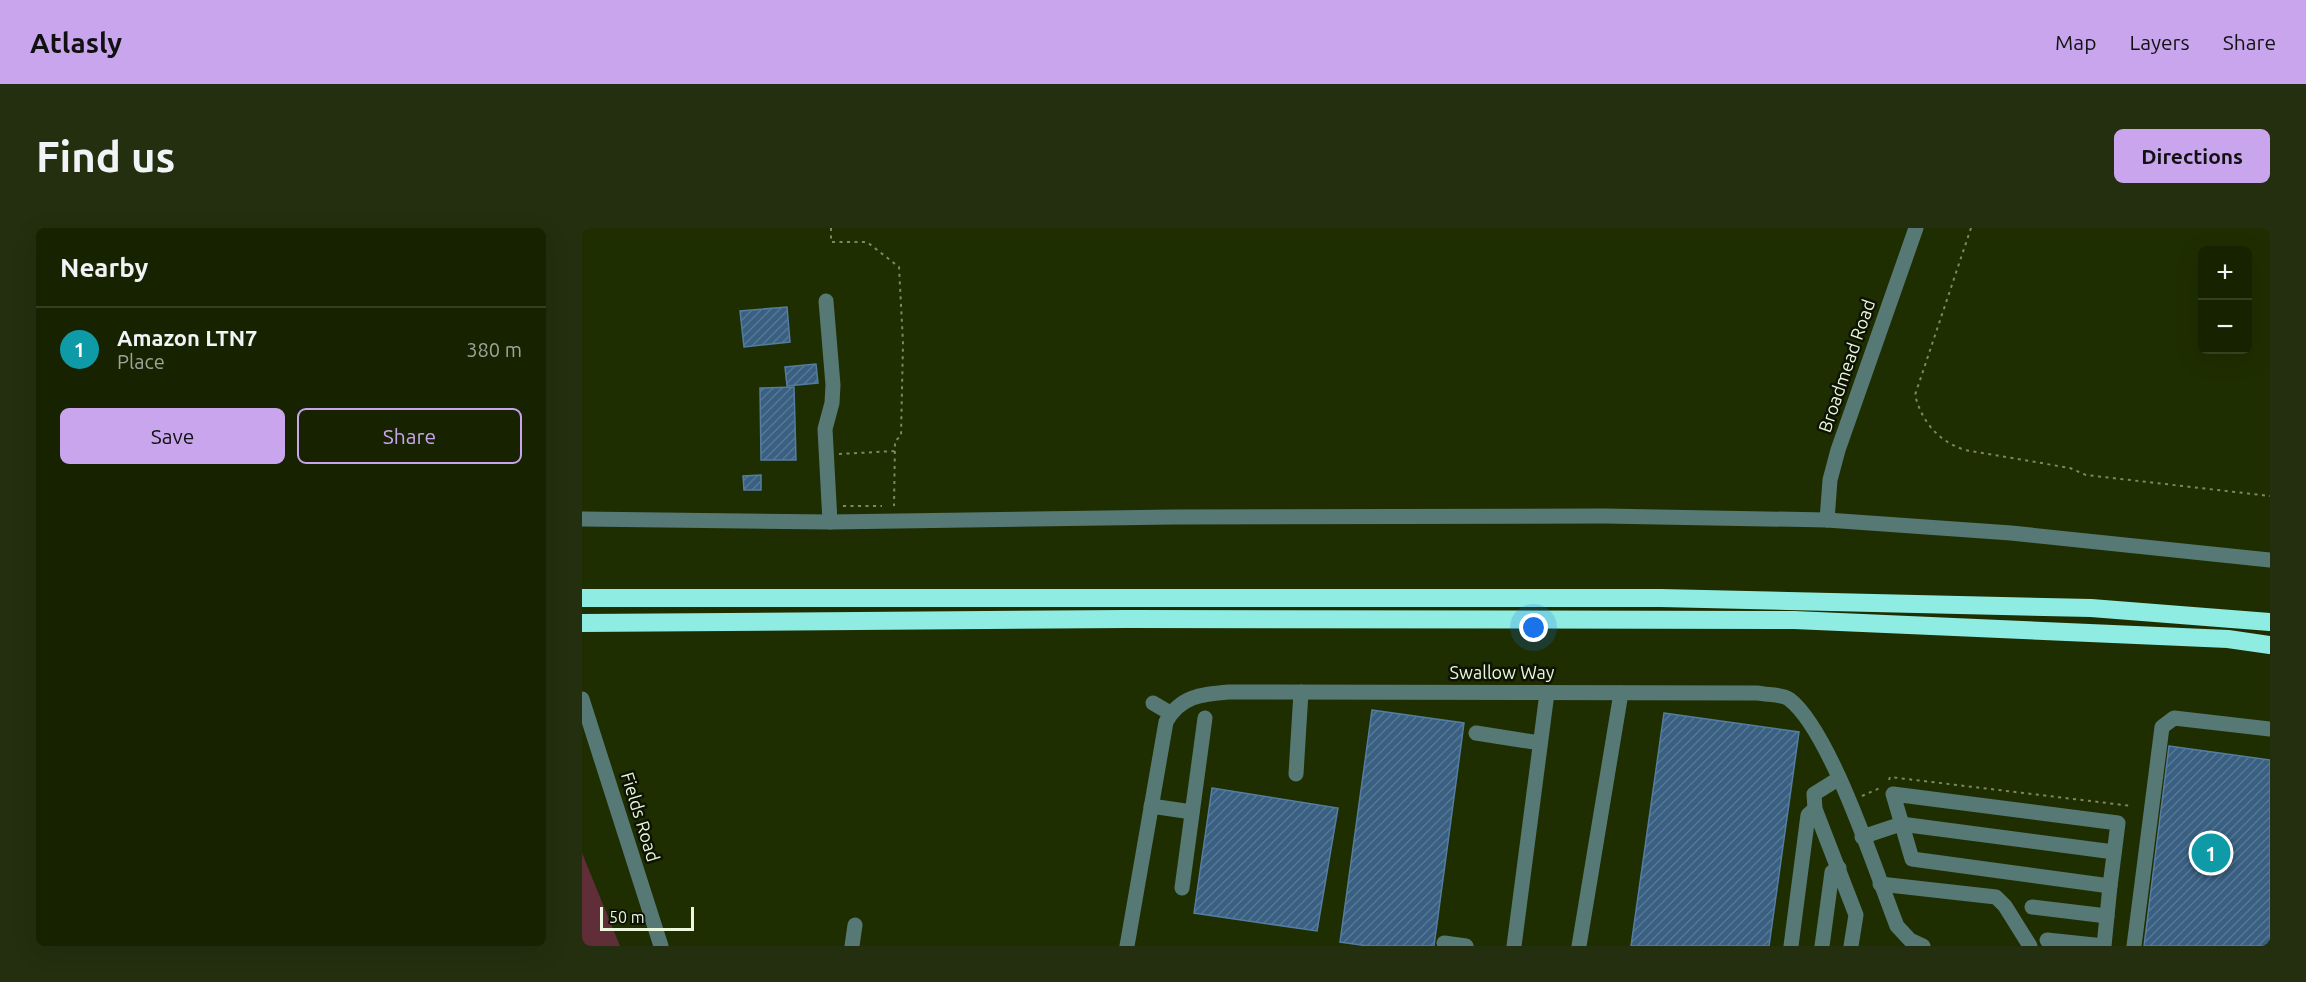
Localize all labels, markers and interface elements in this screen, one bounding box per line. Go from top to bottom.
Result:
text: Atlasly [30,27,122,58]
text: Map [2055,30,2096,54]
text: Layers [2129,30,2190,54]
text: Share [2223,30,2276,54]
button: Directions [2114,129,2270,183]
text: Find us [36,133,175,180]
map controls [2198,246,2252,354]
button: + [2198,246,2252,300]
text: Nearby [60,253,148,282]
street label: Broadmead Road [1814,297,1878,435]
button: − [2198,300,2252,354]
text: Amazon LTN7 [117,325,257,350]
text: 1 [74,338,85,361]
text: 380 m [466,338,522,361]
text: Place [117,350,165,373]
button: Save [60,408,285,464]
button: Share [297,408,522,464]
your location [1519,613,1548,642]
street label: Swallow Way [1450,662,1555,682]
street label: Fields Road [618,770,664,864]
pin: 1 [2192,830,2230,876]
scale bar [600,904,694,932]
text: 50 m [609,908,645,926]

